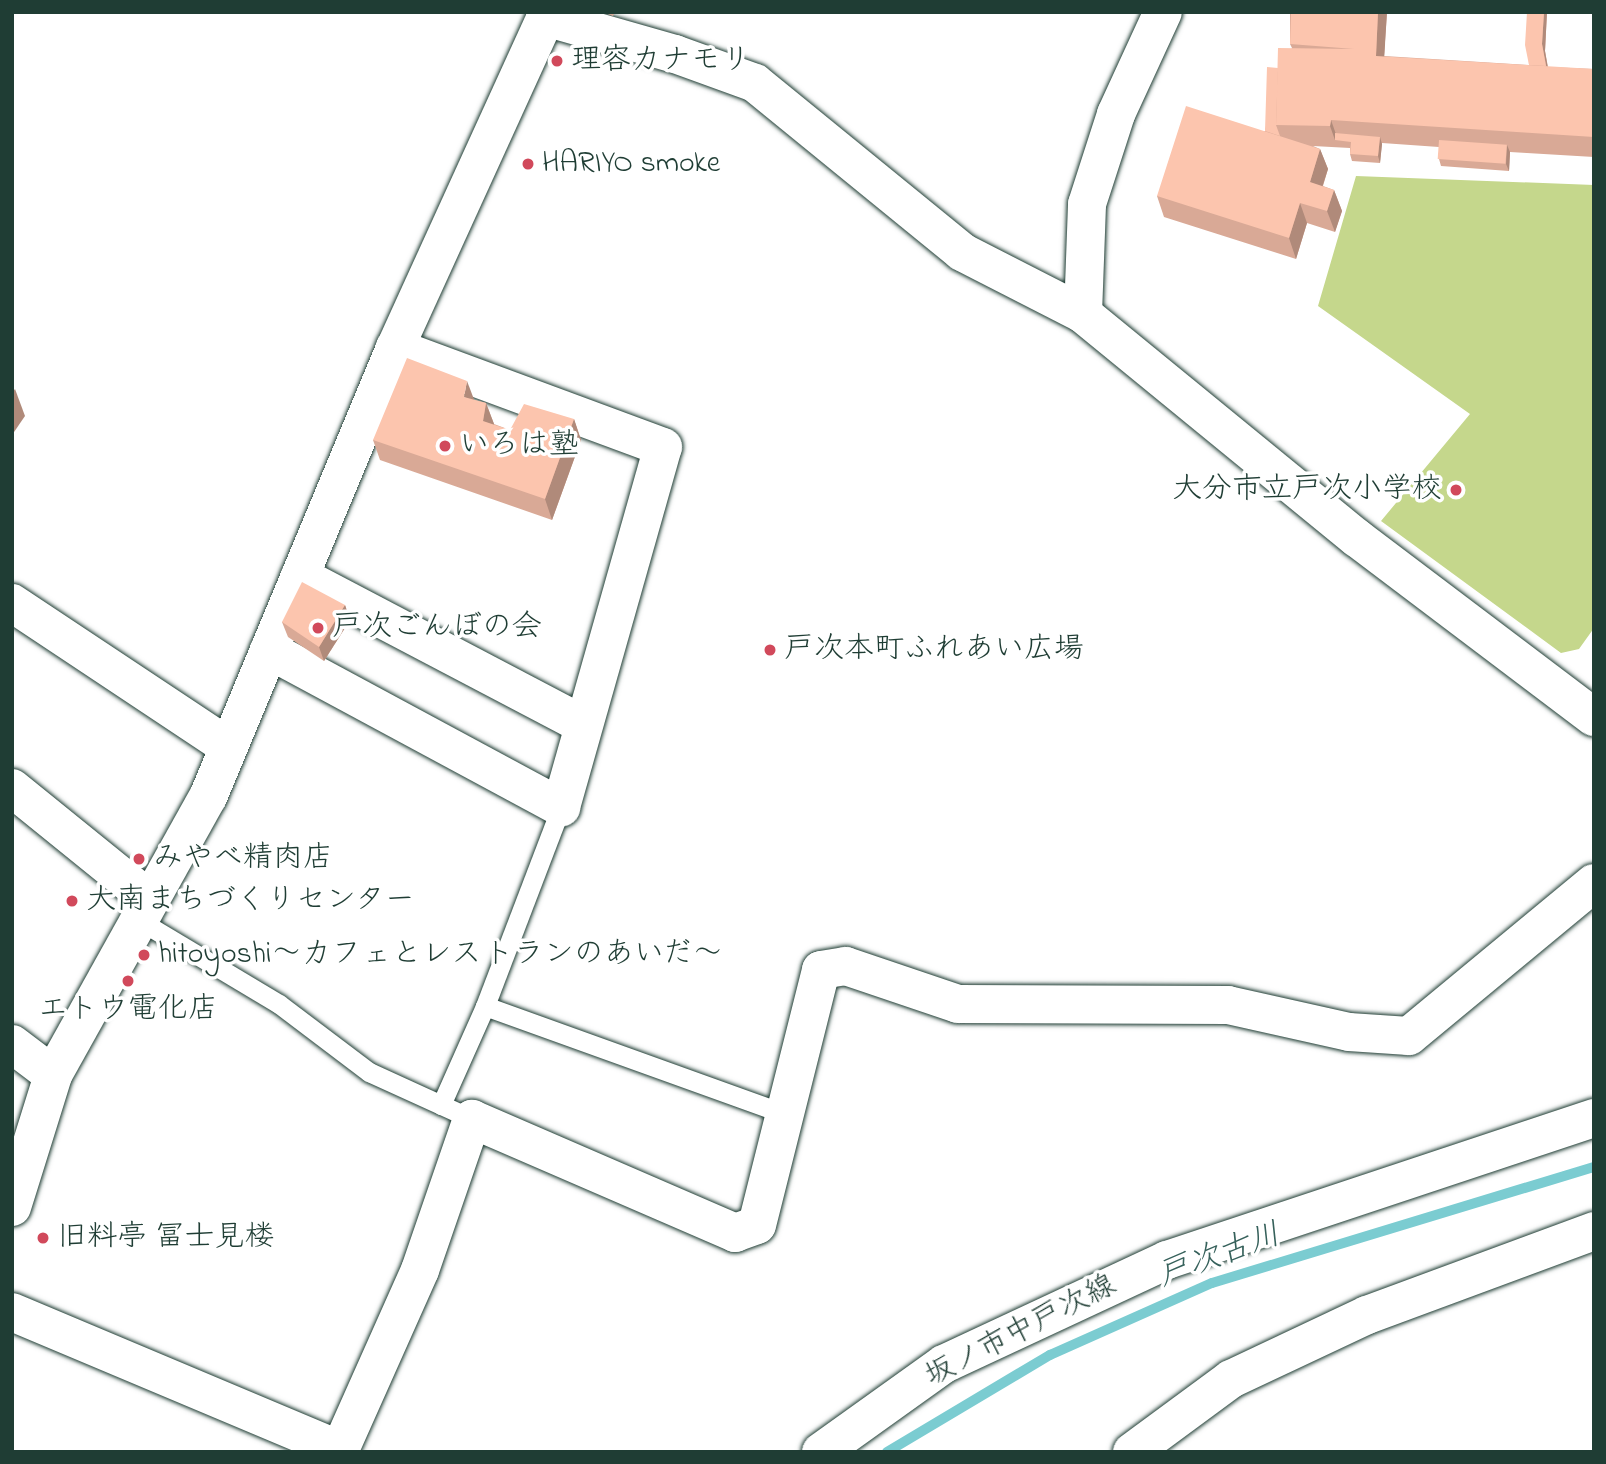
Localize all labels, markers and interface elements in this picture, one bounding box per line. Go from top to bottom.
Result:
place label: 理容カナモリ [571,43,751,79]
marker: 理容カナモリ [549,53,565,69]
place label: HARIYO smoke [542,146,720,182]
marker: HARIYO smoke [520,156,536,172]
place label: いろは塾 [459,428,579,464]
marker: いろは塾 [437,438,453,454]
place label: 大分市立戸次小学校 [1172,472,1442,508]
marker: 大分市立戸次小学校 [1448,482,1464,498]
place label: 戸次ごんぼの会 [332,610,542,646]
marker: 戸次ごんぼの会 [310,620,326,636]
place label: 戸次本町ふれあい広場 [784,632,1084,668]
marker: 戸次本町ふれあい広場 [762,642,778,658]
place label: みやべ精肉店 [153,841,333,877]
marker: みやべ精肉店 [131,851,147,867]
place label: 大南まちづくりセンター [86,883,416,919]
marker: 大南まちづくりセンター [64,893,80,909]
place label: hitoyoshi～カフェとレストランのあいだ～ [158,937,721,973]
marker: hitoyoshi～カフェとレストランのあいだ～ [136,947,152,963]
marker: エトウ電化店 [120,973,136,989]
place label: エトウ電化店 [38,992,218,1028]
water label: 戸次古川 [1153,1217,1287,1297]
place label: 旧料亭 冨士見楼 [57,1220,274,1256]
marker: 旧料亭 冨士見楼 [35,1230,51,1246]
street label: 坂ノ市中戸次線 [919,1268,1123,1396]

